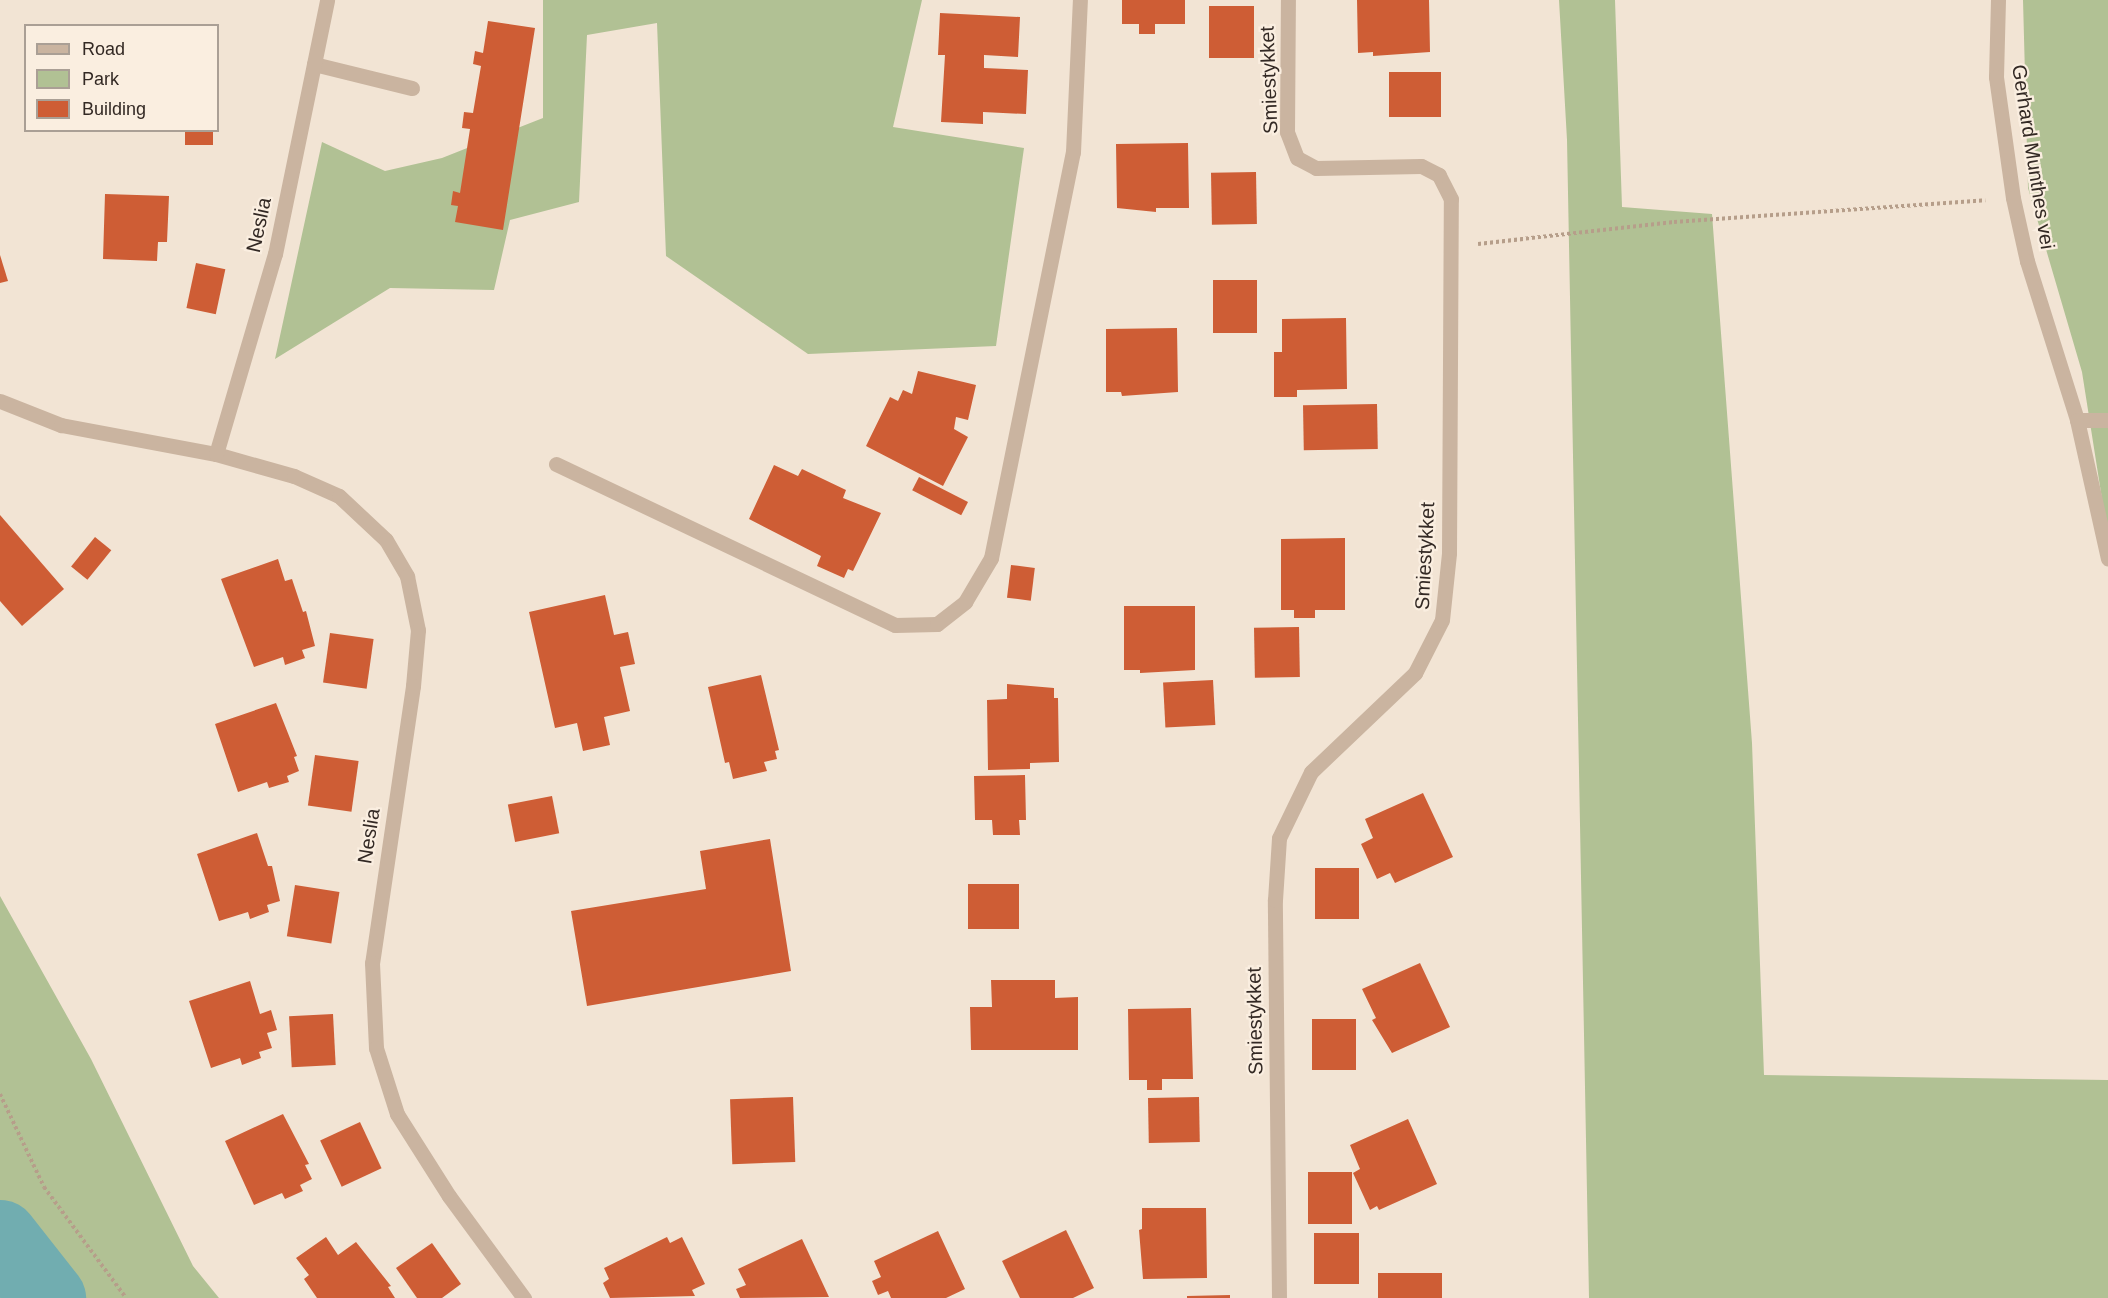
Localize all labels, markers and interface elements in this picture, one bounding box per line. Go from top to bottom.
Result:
legend [24,24,219,132]
street label: Smiestykket [1255,26,1283,134]
text: Road [82,39,125,59]
street label: Gerhard Munthes vei [2007,63,2059,251]
text: Park [82,69,119,89]
text: Building [82,99,146,119]
street label: Neslia [241,195,277,255]
street label: Smiestykket [1410,502,1440,610]
street label: Neslia [353,807,385,865]
street label: Smiestykket [1242,967,1268,1075]

